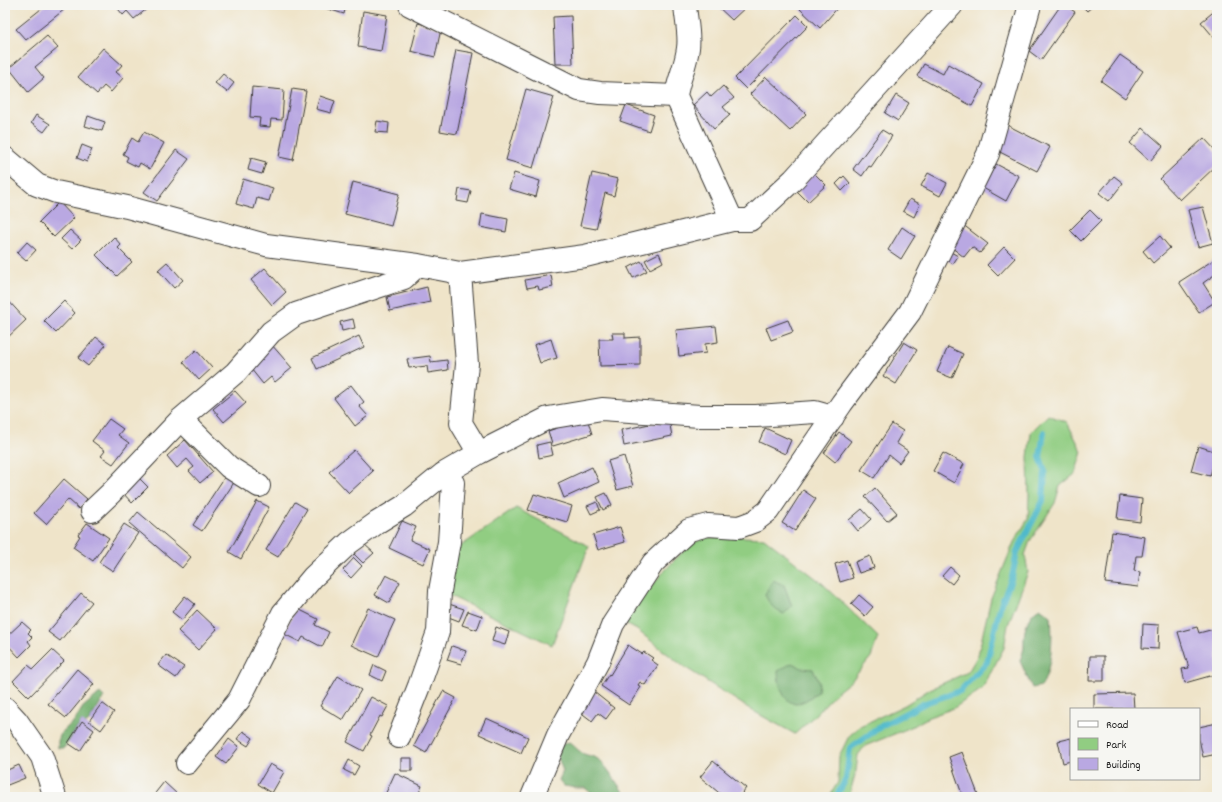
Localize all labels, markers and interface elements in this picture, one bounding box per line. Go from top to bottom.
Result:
legend [1070,708,1200,780]
text: Road [1106,717,1128,734]
text: Park [1106,737,1127,754]
text: Building [1106,757,1141,774]

